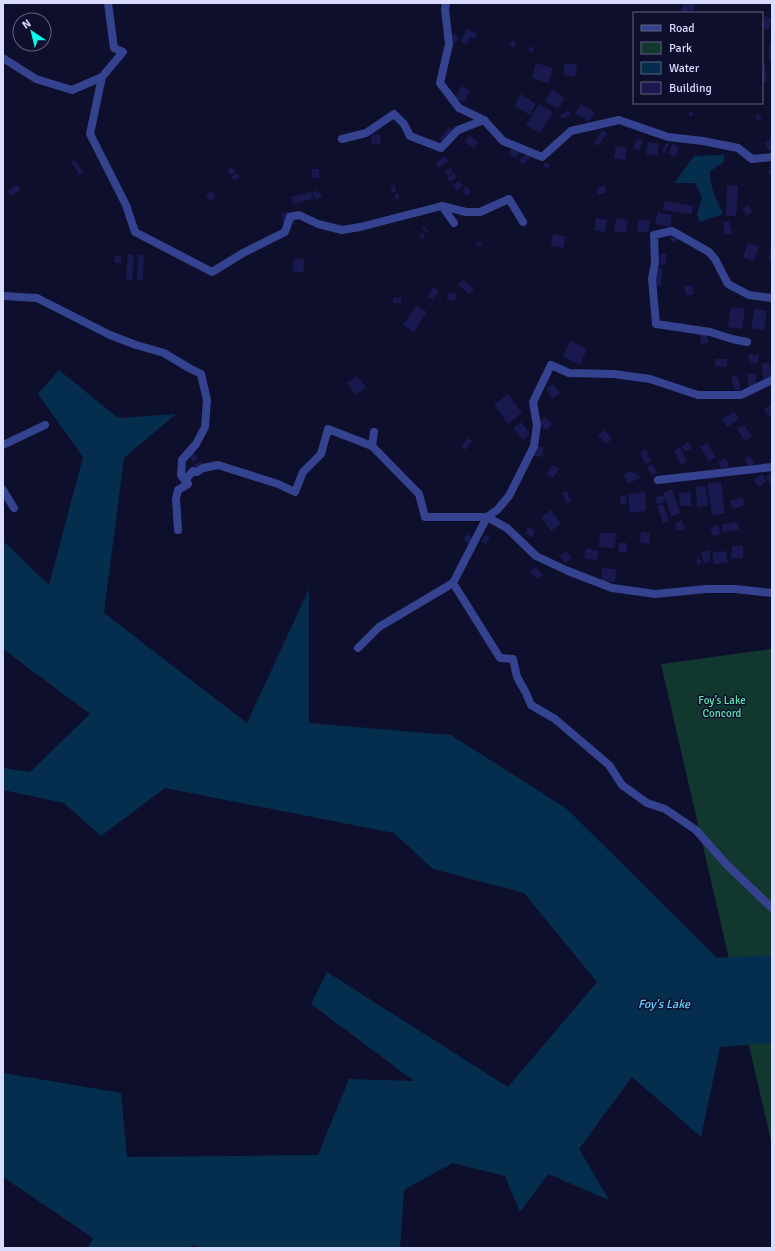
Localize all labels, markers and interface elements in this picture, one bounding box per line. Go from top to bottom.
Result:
north arrow [12,12,52,52]
legend [633,12,763,104]
text: N [20,17,33,32]
text: Road [669,21,695,36]
text: Park [669,41,692,56]
text: Water [669,61,700,76]
text: Building [669,81,712,96]
park label: Foy’s Lake Concord [698,694,746,720]
water label: Foy's Lake [638,997,691,1012]

